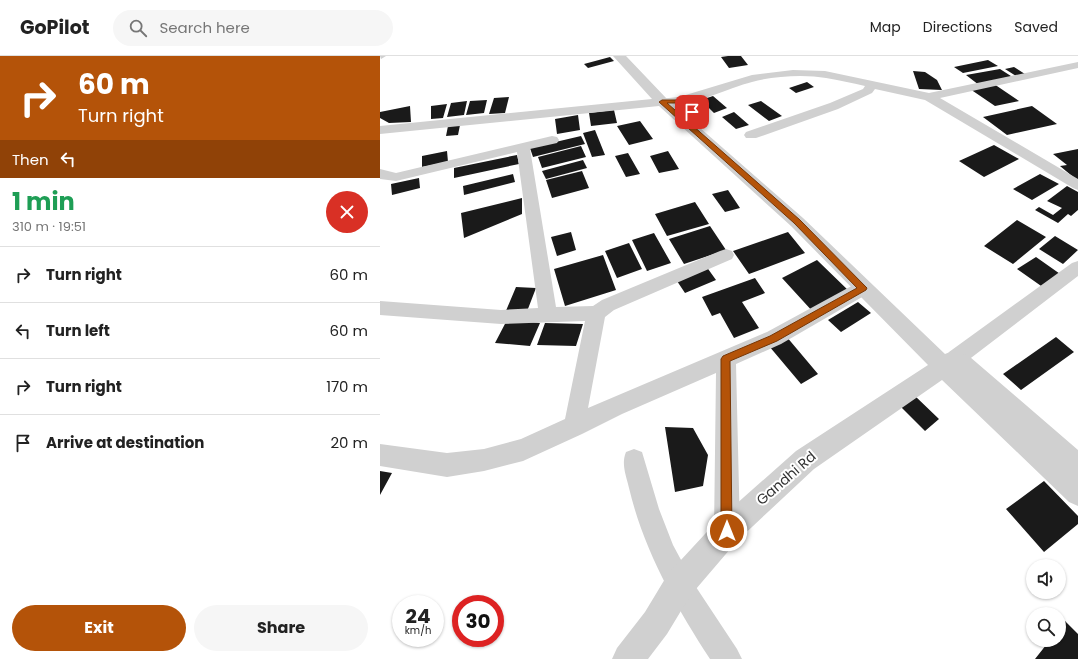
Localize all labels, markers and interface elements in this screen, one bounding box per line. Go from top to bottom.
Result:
search box [113,10,393,46]
text: GoPilot [20,14,89,41]
icon: search [127,17,149,39]
text: Search here [159,17,250,38]
text: Map [870,17,901,37]
text: Directions [923,17,992,37]
text: Saved [1014,17,1058,37]
text: 60 m [78,65,150,104]
icon: right [12,72,64,124]
pin [675,95,709,129]
icon: arrive [681,101,703,123]
text: Turn right [78,103,164,128]
icon: left [57,148,79,170]
text: Then [12,149,49,170]
text: 1 min [12,185,75,218]
button: close [326,191,368,233]
text: 310 m · 19:51 [12,217,86,236]
icon: right [12,264,34,286]
text: Turn right [46,264,122,285]
text: 60 m [330,264,368,285]
icon: left [12,320,34,342]
text: Turn left [46,320,110,341]
text: 60 m [330,320,368,341]
icon: right [12,376,34,398]
text: Turn right [46,376,122,397]
text: 170 m [326,376,368,397]
icon: arrive [12,432,34,454]
text: Arrive at destination [46,432,204,453]
text: 20 m [330,432,368,453]
street label: Gandhi Rd [752,447,820,509]
position arrow [706,510,748,552]
map controls [1026,559,1066,647]
button: sound [1026,559,1066,599]
speed limit sign: 30 [452,595,504,647]
text: 24 [406,602,430,630]
button: Exit [12,605,186,651]
button: Share [194,605,368,651]
button: search [1026,607,1066,647]
text: km/h [405,623,431,638]

